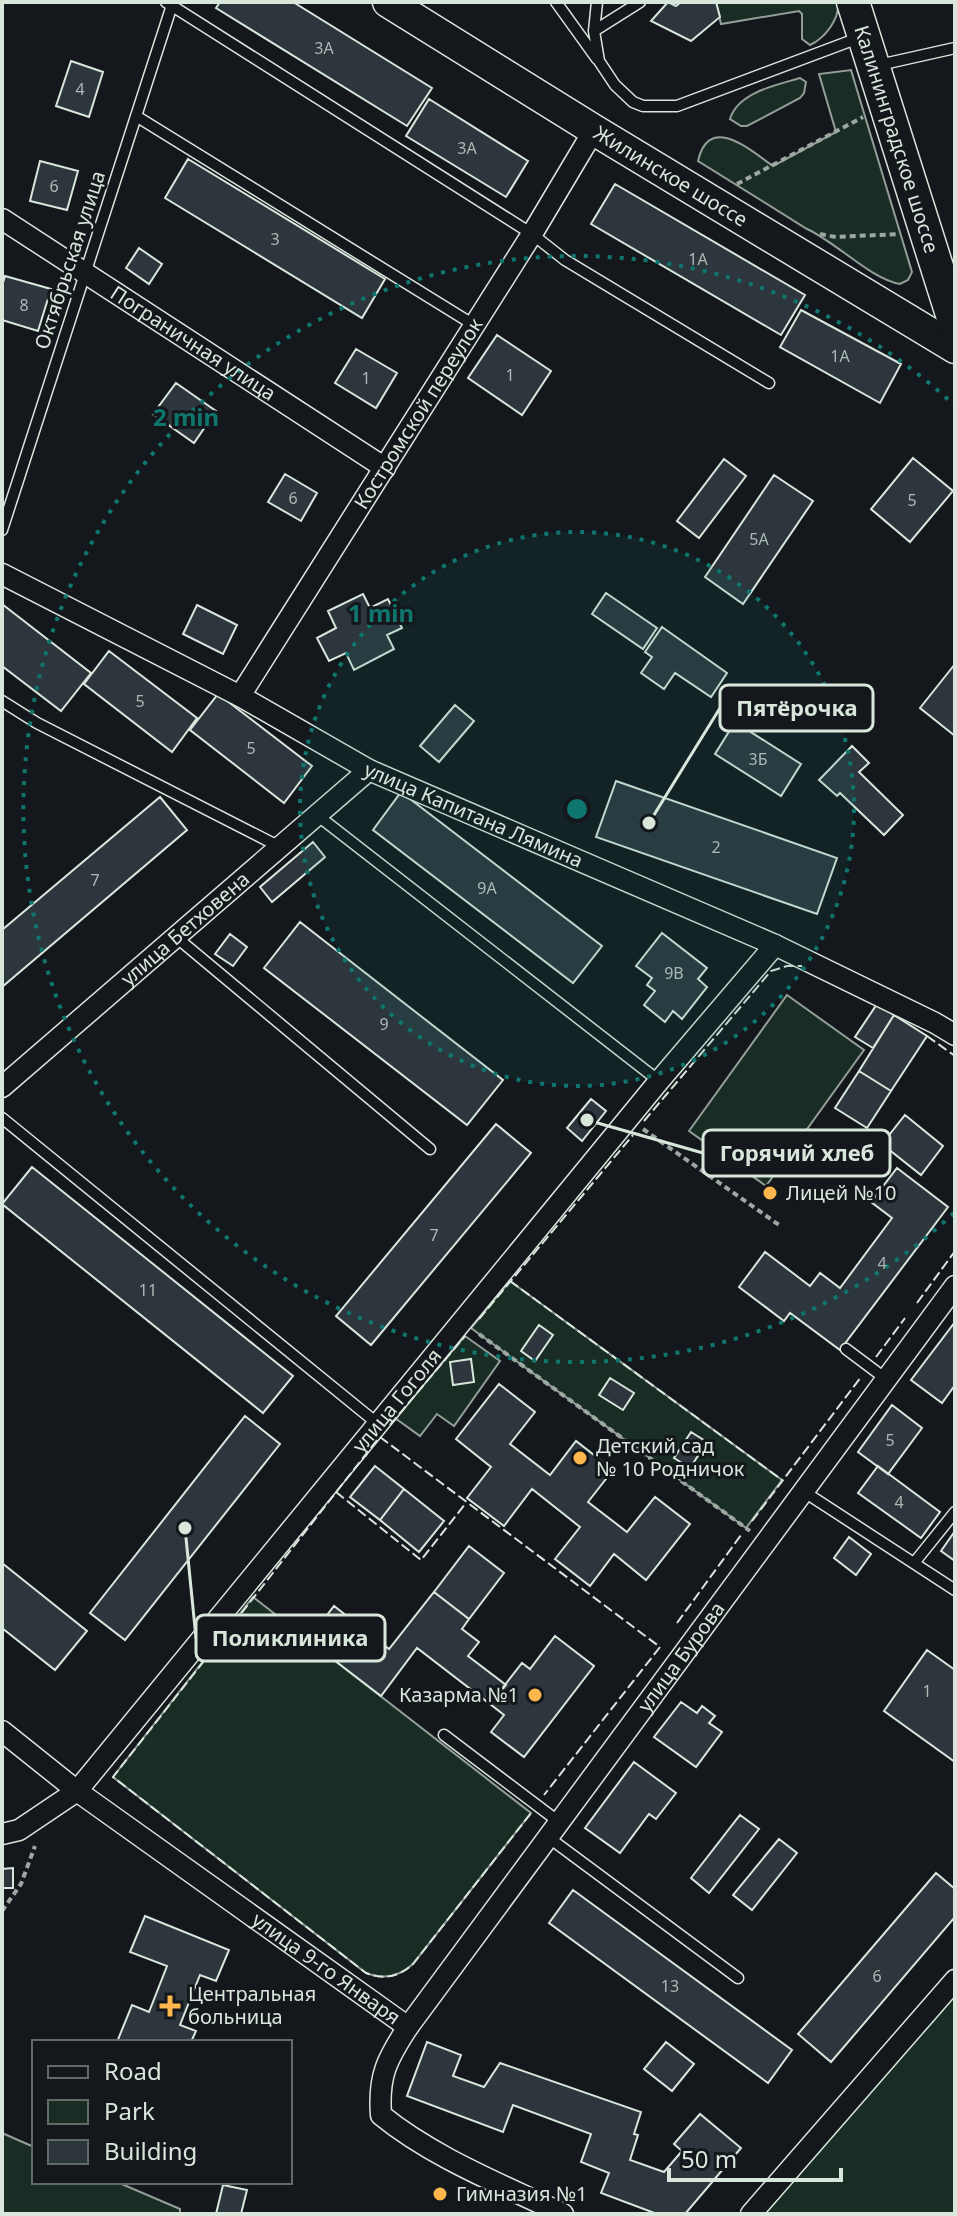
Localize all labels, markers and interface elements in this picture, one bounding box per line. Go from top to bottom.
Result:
street label: Калининградское шоссе [848,22,946,256]
house number: 3А [314,37,334,59]
house number: 4 [75,78,85,100]
street label: Жилинское шоссе [589,119,753,233]
house number: 3А [457,137,477,159]
street label: Октябрьская улица [28,167,111,353]
house number: 6 [49,175,59,197]
house number: 3 [270,228,280,250]
house number: 1А [688,248,708,270]
street label: Пограничная улица [106,279,281,407]
house number: 8 [19,294,29,316]
street label: Костромской переулок [347,312,489,514]
house number: 1А [830,345,850,367]
house number: 1 [505,364,515,386]
house number: 1 [361,367,371,389]
text: 2 min [153,400,219,433]
house number: 6 [288,487,298,509]
house number: 5 [907,489,917,511]
house number: 5А [749,528,769,550]
text: 1 min [348,596,414,629]
callout: Пятёрочка [720,685,873,731]
house number: 5 [135,690,145,712]
text: Пятёрочка [736,692,858,722]
house number: 5 [246,737,256,759]
house number: 3Б [749,748,768,770]
street label: улица Капитана Лямина [360,756,587,874]
centre of rings [563,795,591,823]
house number: 2 [711,836,721,858]
street label: улица Бетховена [115,865,255,992]
house number: 7 [90,869,100,891]
house number: 9А [477,877,497,899]
house number: 9В [664,962,684,984]
house number: 9 [379,1013,389,1035]
callout: Горячий хлеб [703,1130,890,1176]
text: Горячий хлеб [720,1137,874,1167]
place label: Лицей №10 [786,1179,897,1206]
marker: Лицей №10 [761,1184,779,1202]
house number: 7 [429,1224,439,1246]
house number: 4 [877,1252,887,1274]
house number: 11 [139,1279,157,1301]
street label: улица Гоголя [346,1343,447,1458]
house number: 5 [885,1429,895,1451]
place label: Детский сад № 10 Родничок [596,1432,745,1482]
marker: Детский сад № 10 Родничок [571,1449,589,1467]
house number: 4 [894,1491,904,1513]
street label: улица Бурова [631,1596,730,1717]
callout: Поликлиника [196,1615,385,1661]
text: Поликлиника [212,1622,368,1652]
house number: 1 [922,1680,932,1702]
place label: Казарма №1 [399,1681,519,1708]
marker: Казарма №1 [526,1686,544,1704]
street label: улица 9-го Января [247,1906,406,2030]
house number: 6 [872,1965,882,1987]
house number: 13 [661,1975,679,1997]
place label: Центральная больница [188,1980,316,2030]
marker: Центральная больница [159,1995,181,2017]
legend [32,2040,292,2184]
text: Road [104,2054,162,2087]
text: Park [104,2094,155,2127]
scale bar [669,2132,841,2182]
text: Building [104,2134,197,2167]
text: 50 m [681,2142,737,2175]
place label: Гимназия №1 [456,2180,588,2207]
marker: Гимназия №1 [431,2185,449,2203]

